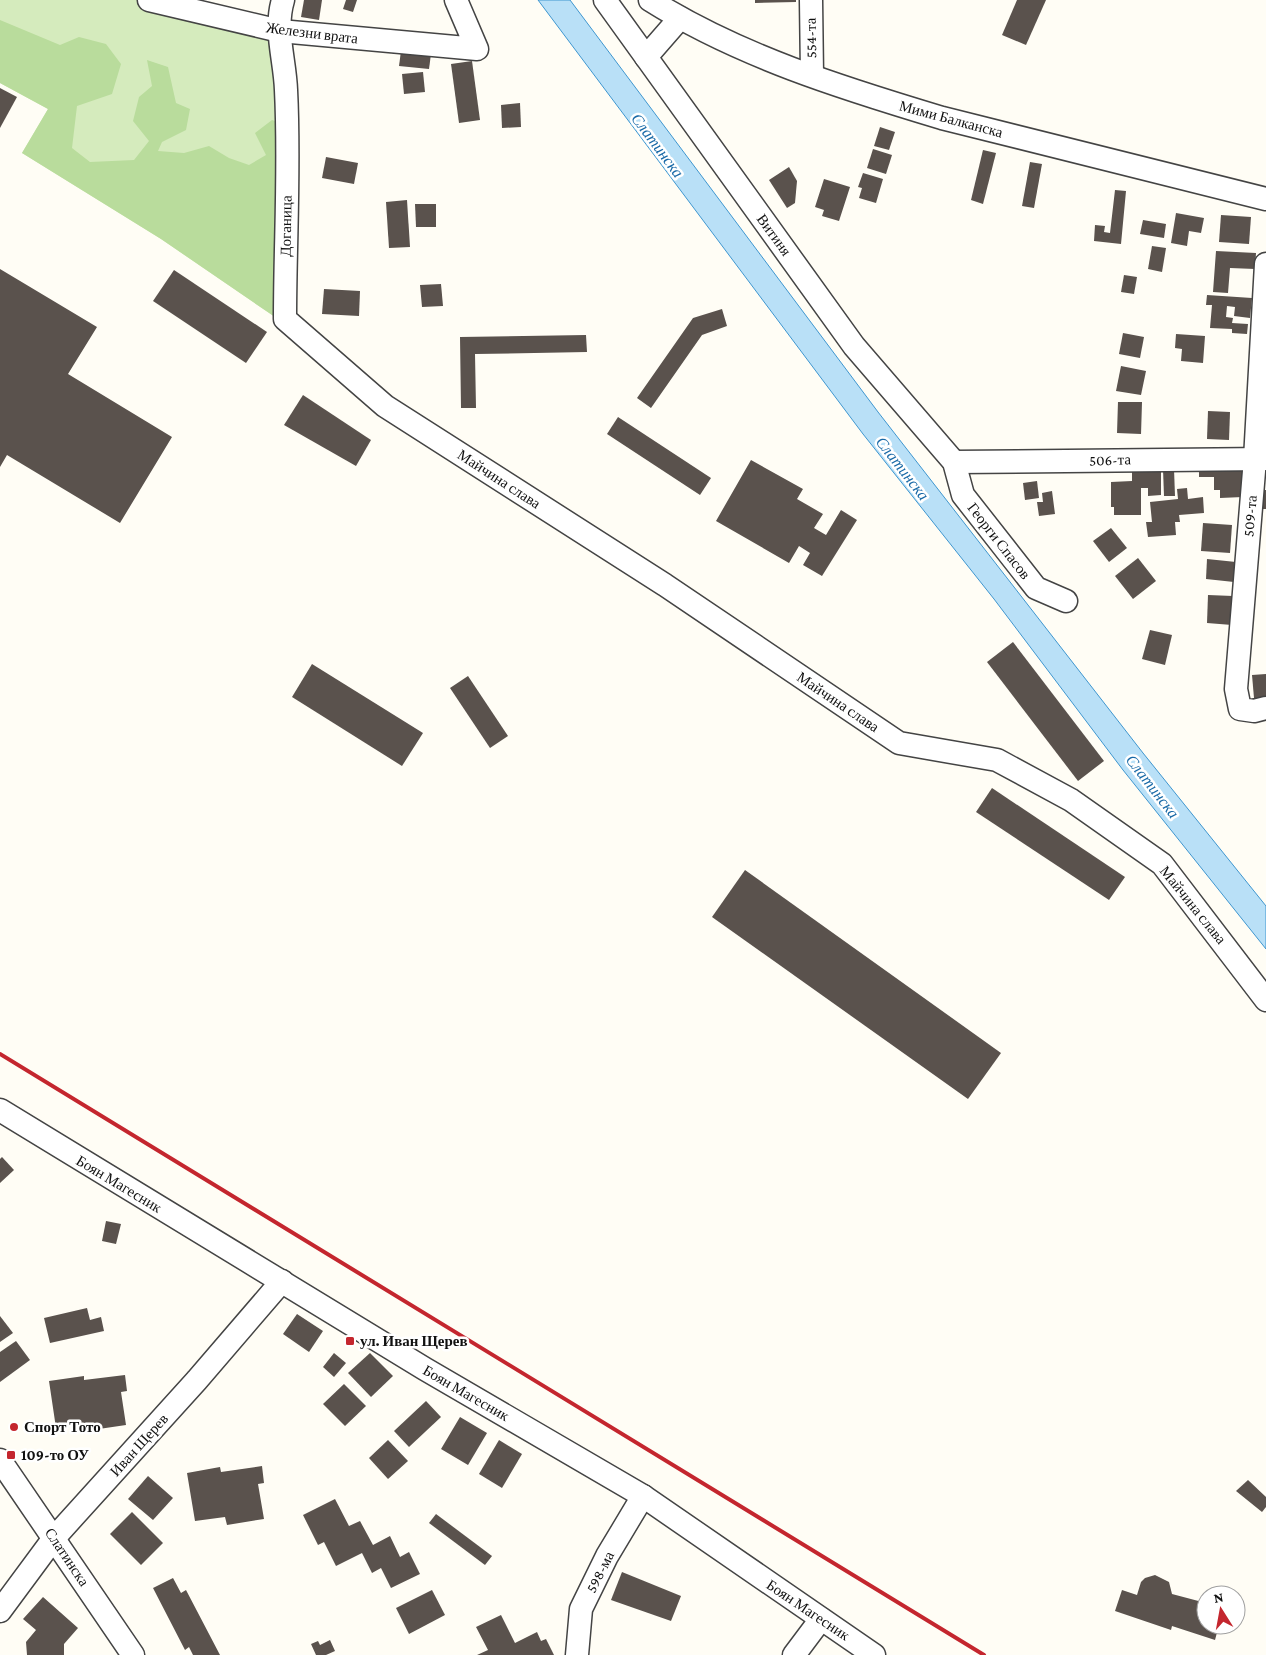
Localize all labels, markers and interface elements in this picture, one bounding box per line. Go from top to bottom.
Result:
street label: 554-та [803,17,819,58]
street label: Железни врата [265,19,359,47]
street label: Мими Балканска [897,97,1005,141]
water label: Слатинска [628,110,687,181]
street label: Доганица [277,195,295,257]
street label: Витиня [754,211,795,259]
water label: Слатинска [873,433,933,503]
street label: Майчина слава [455,446,544,512]
street label: 506-та [1089,451,1132,469]
street label: 509-та [1240,494,1260,538]
street label: Георги Спасов [964,500,1034,582]
street label: Майчина слава [794,669,882,736]
water label: Слатинска [1123,751,1183,821]
street label: Майчина слава [1157,863,1229,947]
street label: Боян Магесник [73,1152,165,1216]
place label: ул. Иван Щерев [360,1333,468,1349]
marker: ул. Иван Щерев [344,1335,356,1347]
street label: Боян Магесник [420,1362,512,1424]
street label: Иван Щерев [107,1411,171,1479]
place label: Спорт Тото [24,1419,101,1435]
marker: Спорт Тото [8,1421,20,1433]
place label: 109-то ОУ [21,1447,89,1463]
marker: 109-то ОУ [5,1449,17,1461]
street label: Слатинска [42,1525,92,1589]
street label: 598-ма [583,1548,617,1595]
street label: Боян Магесник [763,1576,853,1644]
north arrow [1196,1585,1246,1635]
text: N [1212,1588,1225,1606]

